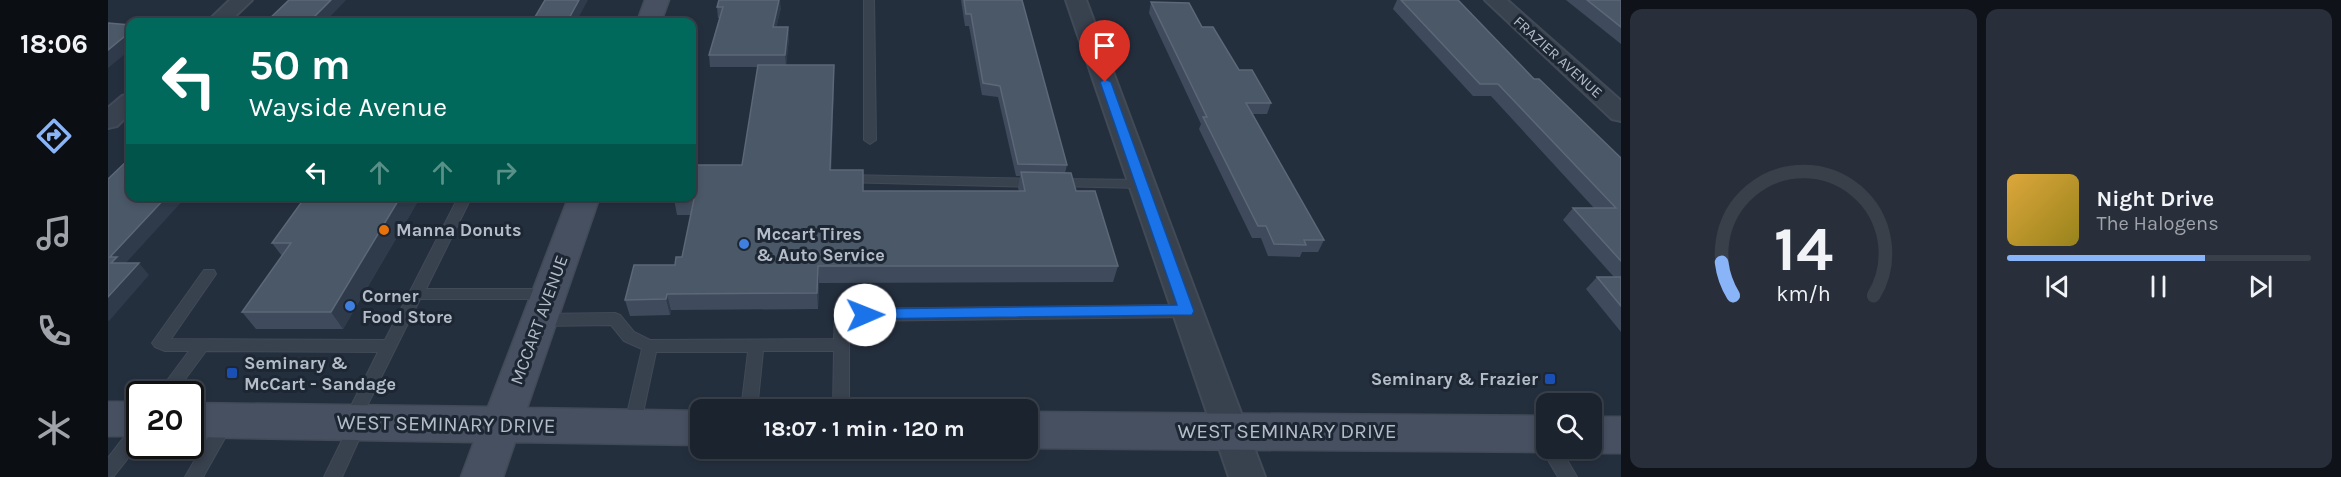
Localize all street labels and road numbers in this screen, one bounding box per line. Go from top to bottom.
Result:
street label: FRAZIER AVENUE [1510,12,1606,102]
street label: MCCART AVENUE [505,252,573,388]
street label: WEST SEMINARY DRIVE [336,410,556,438]
street label: WEST SEMINARY DRIVE [1178,419,1396,443]

